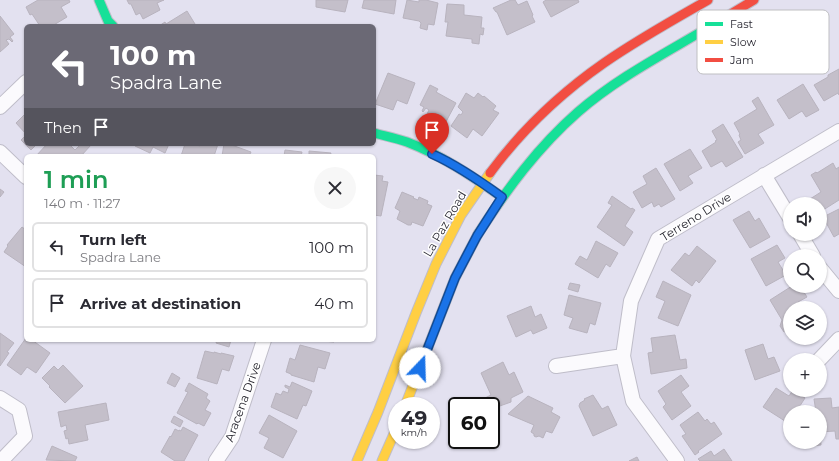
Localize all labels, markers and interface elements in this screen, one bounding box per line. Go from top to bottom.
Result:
legend [697,10,829,74]
text: Fast [730,17,754,31]
text: Slow [730,35,756,49]
text: 100 m [110,38,196,72]
icon: left [44,40,96,92]
text: Jam [729,53,754,67]
text: Spadra Lane [110,72,222,94]
pin [415,113,449,154]
icon: arrive [90,116,112,138]
text: Then [44,118,82,137]
icon: arrive [421,119,443,141]
text: 1 min [44,165,108,194]
button: close [314,167,356,209]
street label: La Paz Road [420,188,469,259]
street label: Terreno Drive [658,189,734,244]
text: 140 m · 11:27 [44,195,120,211]
map controls [783,197,827,449]
button: sound [783,197,827,241]
text: Turn left [80,230,147,249]
icon: left [46,236,68,258]
text: 100 m [309,238,354,257]
text: Spadra Lane [80,249,161,265]
button: search [783,249,827,293]
icon: arrive [46,292,68,314]
text: Arrive at destination [80,294,241,313]
text: 40 m [314,294,354,313]
button: layers [783,301,827,345]
position arrow [399,347,441,389]
button: + [783,353,827,397]
street label: Aracena Drive [221,360,264,444]
speed limit sign: 60 [448,397,500,449]
button: − [783,405,827,449]
text: 49 [401,406,427,430]
text: km/h [401,426,427,439]

